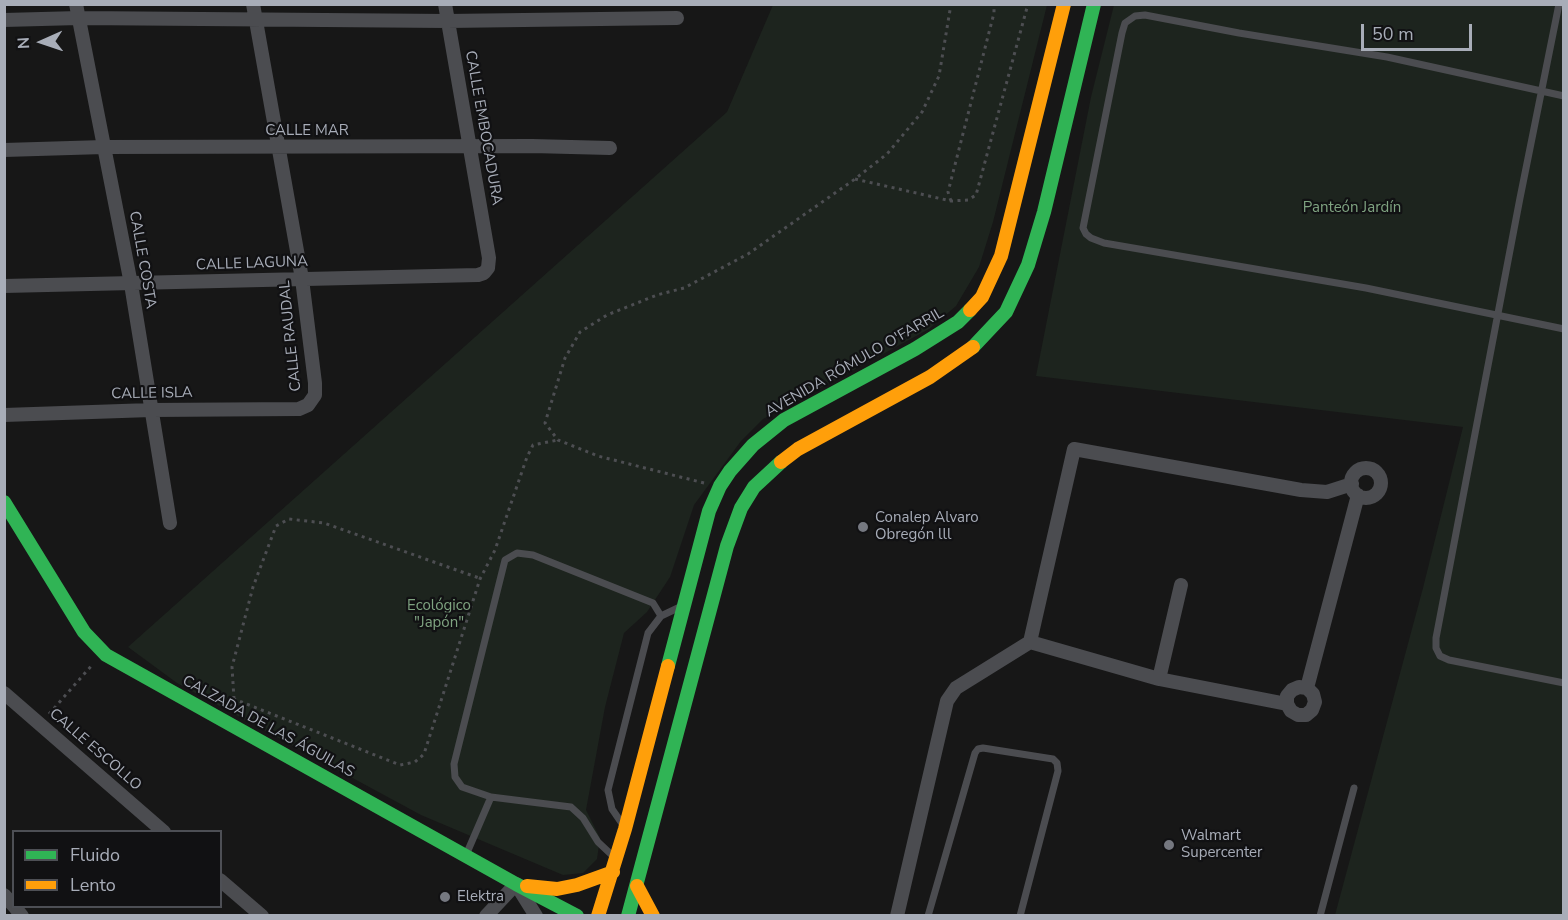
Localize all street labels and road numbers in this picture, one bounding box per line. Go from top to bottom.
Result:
street label: CALLE EMBOCADURA [461,49,505,207]
street label: CALLE MAR [265,122,349,140]
street label: CALLE COSTA [125,210,159,310]
street label: CALLE LAGUNA [196,253,308,275]
street label: CALLE RAUDAL [276,280,306,392]
street label: AVENIDA RÓMULO O'FARRIL [763,304,947,422]
street label: CALLE ISLA [111,384,193,404]
street label: CALZADA DE LAS ÁGUILAS [179,672,357,782]
street label: CALLE ESCOLLO [45,705,145,795]

